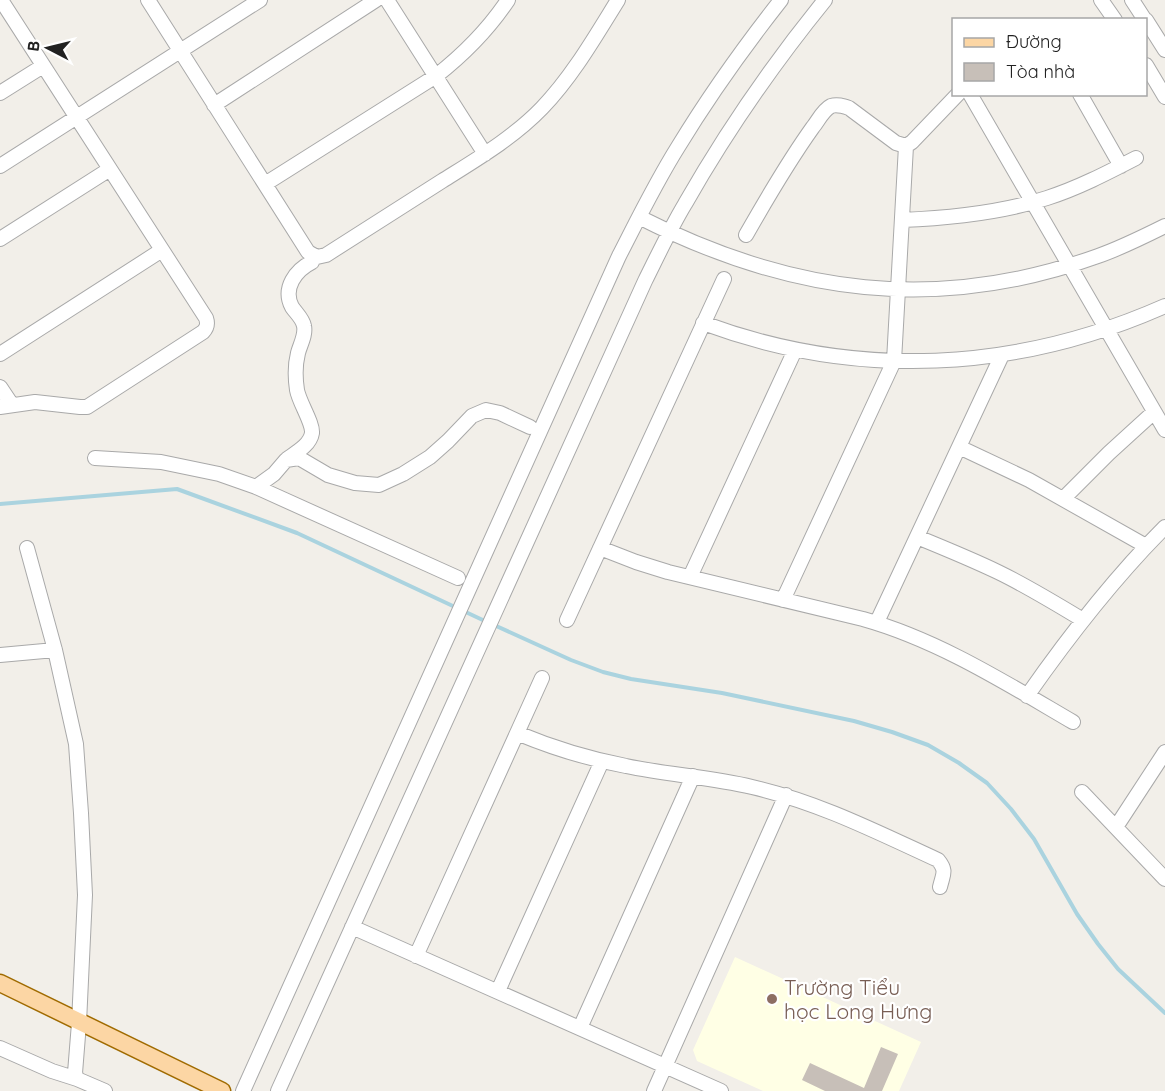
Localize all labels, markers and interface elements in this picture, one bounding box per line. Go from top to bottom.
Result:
north arrow [18,18,78,78]
legend [952,18,1147,96]
text: Đường [1006,30,1062,53]
text: B [23,40,44,53]
text: Tòa nhà [1006,60,1075,83]
place label: Trường Tiểu học Long Hưng [784,974,932,1024]
marker: Trường Tiểu học Long Hưng [765,992,779,1006]

